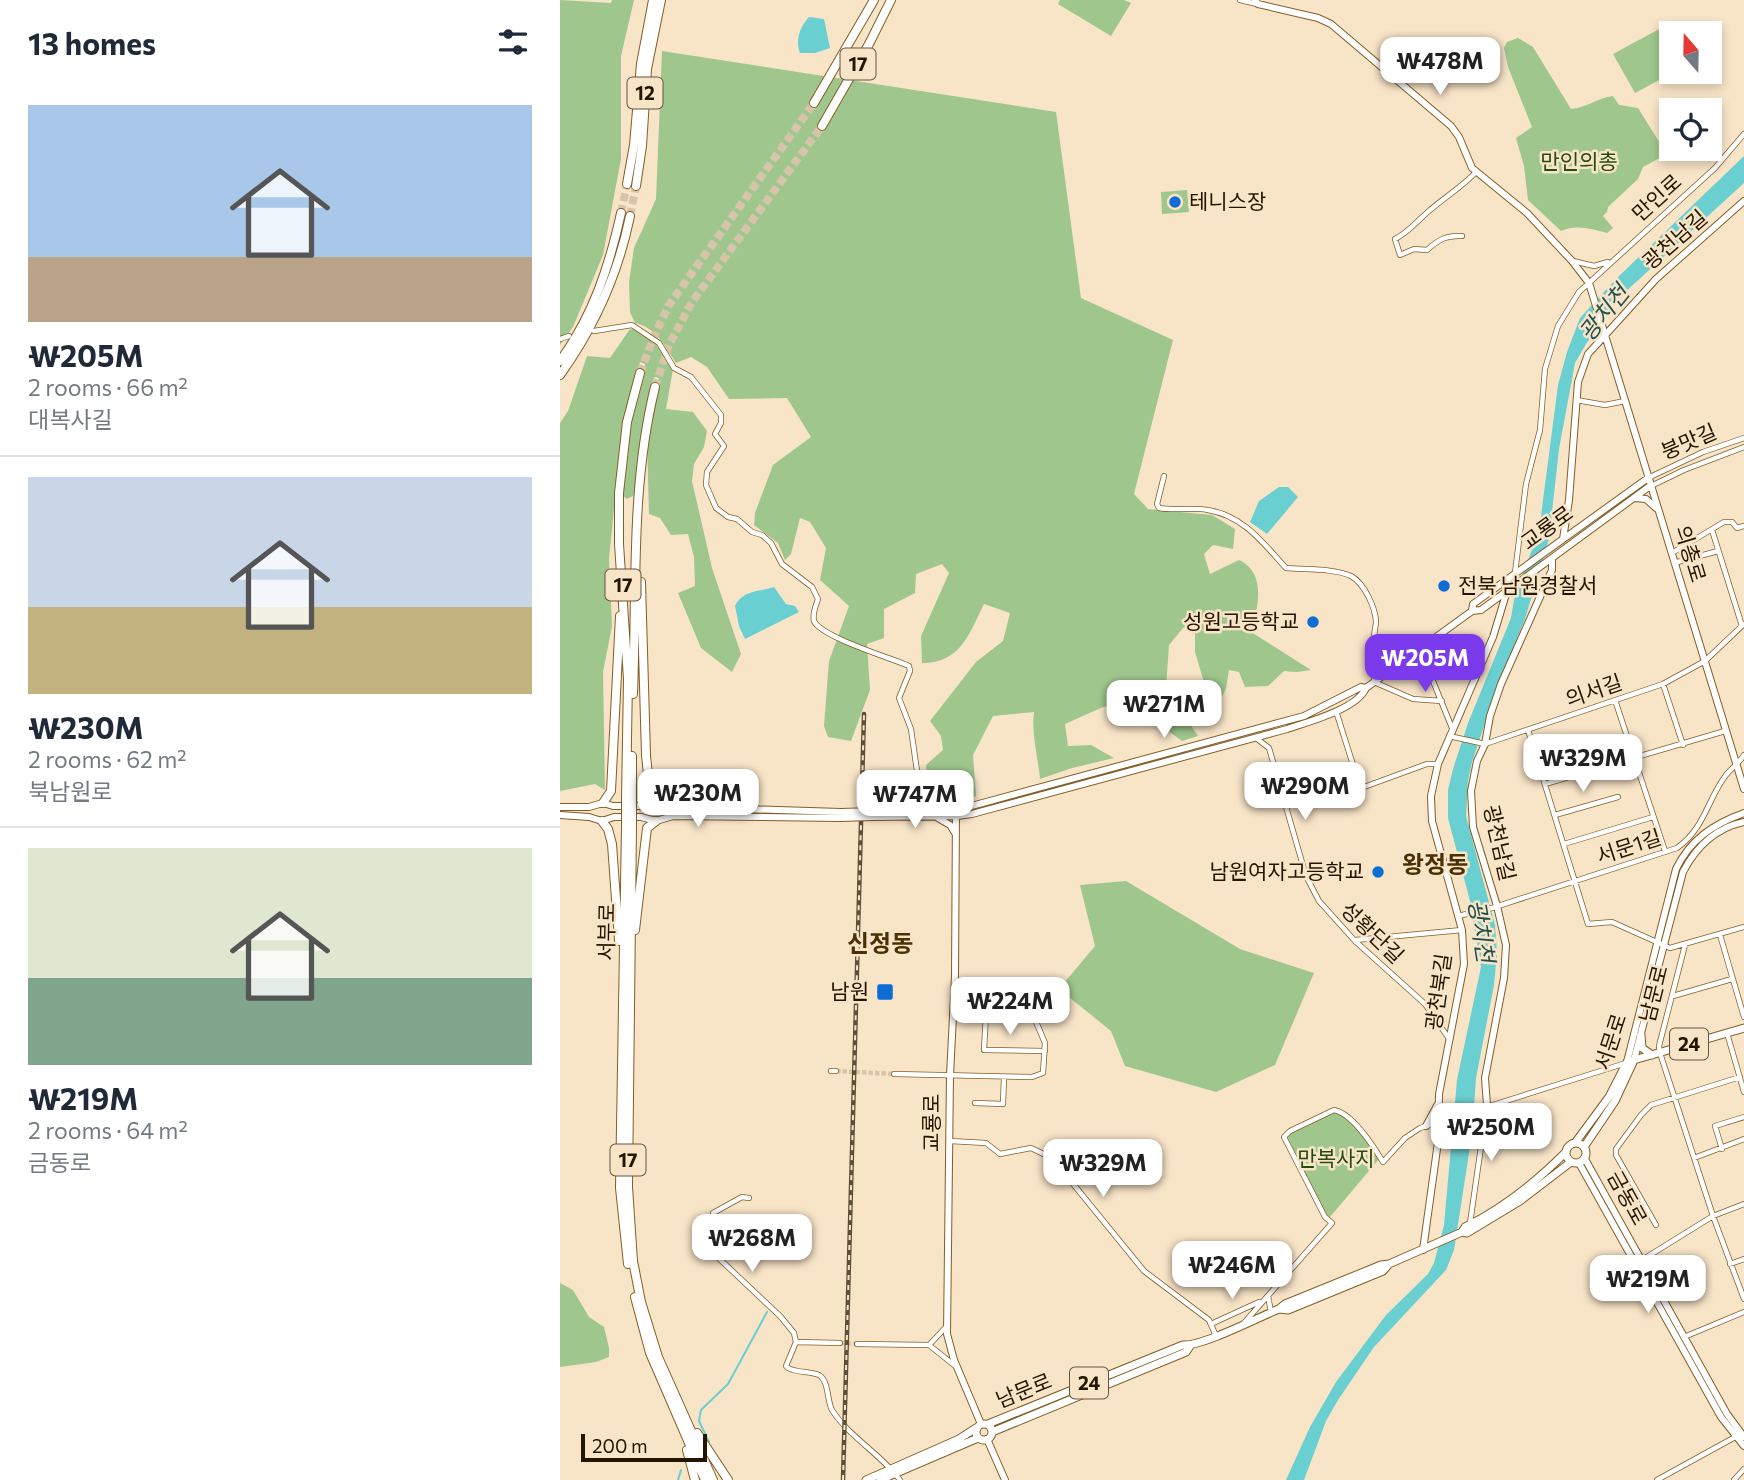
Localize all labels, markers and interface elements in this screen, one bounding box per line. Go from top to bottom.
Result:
north arrow [1659,21,1722,84]
map controls [1659,21,1722,161]
icon: filters [494,23,532,61]
text: 13 homes [28,24,156,61]
pin: ₩478M [1391,38,1489,97]
text: ₩478M [1396,46,1484,74]
road number: 17 [840,48,876,80]
road number: 12 [628,78,662,108]
button: locate [1659,98,1722,161]
park label: 만인의총 [1540,148,1618,173]
icon: home [217,150,343,276]
street label: 만인로 [1626,168,1686,226]
place label: 테니스장 [1189,188,1266,213]
marker: 테니스장 [1167,194,1183,210]
street label: 광천남길 [1637,204,1711,274]
water label: 광치천 [1572,277,1636,346]
text: ₩205M [28,336,143,373]
text: 2 rooms · 66 m² [28,373,188,401]
text: 대복사길 [28,405,113,433]
street label: 붕맛길 [1657,418,1720,463]
street label: 교룡로 [1515,500,1577,554]
icon: home [217,522,343,648]
street label: 의총로 [1671,522,1712,585]
road number: 17 [606,570,640,600]
place label: 전북 남원경찰서 [1458,572,1597,597]
marker: 전북 남원경찰서 [1436,578,1452,594]
place label: 성원고등학교 [1183,608,1299,633]
marker: 성원고등학교 [1305,614,1321,630]
pin: ₩205M [1376,634,1474,694]
text: ₩205M [1381,643,1469,671]
street label: 의서길 [1562,668,1625,711]
pin: ₩271M [1115,680,1213,740]
text: ₩271M [1123,689,1205,717]
text: ₩230M [28,708,143,745]
pin: ₩329M [1534,734,1632,794]
text: ₩329M [1539,743,1627,771]
text: 2 rooms · 62 m² [28,745,187,773]
pin: ₩290M [1256,762,1354,822]
pin: ₩230M [649,770,747,829]
pin: ₩747M [866,770,964,830]
text: ₩290M [1260,771,1350,799]
text: 북남원로 [28,777,113,805]
text: ₩230M [654,778,742,806]
text: ₩747M [873,779,957,807]
street label: 광천남길 [1480,802,1521,883]
street label: 서문1길 [1593,823,1664,868]
district label: 왕정동 [1402,849,1468,878]
place label: 남원여자고등학교 [1209,858,1364,883]
marker: 남원여자고등학교 [1370,864,1386,880]
icon: home [217,893,343,1019]
street label: 성황단길 [1337,896,1410,968]
water label: 광치천 [1463,897,1501,967]
street label: 서부로 [592,903,619,961]
district label: 신정동 [847,928,913,957]
street label: 광천북길 [1420,952,1455,1032]
street label: 남문로 [1633,962,1672,1025]
place label: 남원 [830,978,869,1003]
pin: ₩224M [961,978,1059,1037]
marker: 남원 [875,982,895,1002]
text: ₩224M [967,986,1053,1014]
street label: 서문로 [1589,1010,1630,1073]
road number: 24 [1670,1028,1708,1060]
text: ₩219M [28,1079,138,1116]
street label: 교룡로 [918,1094,943,1152]
pin: ₩250M [1442,1104,1540,1163]
text: ₩250M [1447,1112,1535,1140]
text: 2 rooms · 64 m² [28,1116,188,1144]
pin: ₩329M [1054,1140,1152,1199]
road number: 17 [610,1144,646,1176]
park label: 만복사지 [1297,1145,1375,1170]
text: 금동로 [28,1148,91,1176]
text: ₩329M [1059,1148,1147,1176]
street label: 금동로 [1603,1166,1653,1229]
pin: ₩268M [703,1214,801,1274]
text: ₩268M [708,1223,796,1251]
pin: ₩246M [1183,1242,1281,1301]
text: ₩246M [1188,1250,1276,1278]
pin: ₩219M [1599,1256,1697,1315]
text: ₩219M [1606,1264,1690,1292]
street label: 남문로 [992,1367,1055,1412]
road number: 24 [1070,1368,1108,1399]
scale bar [581,1431,707,1463]
text: 200 m [592,1434,648,1457]

